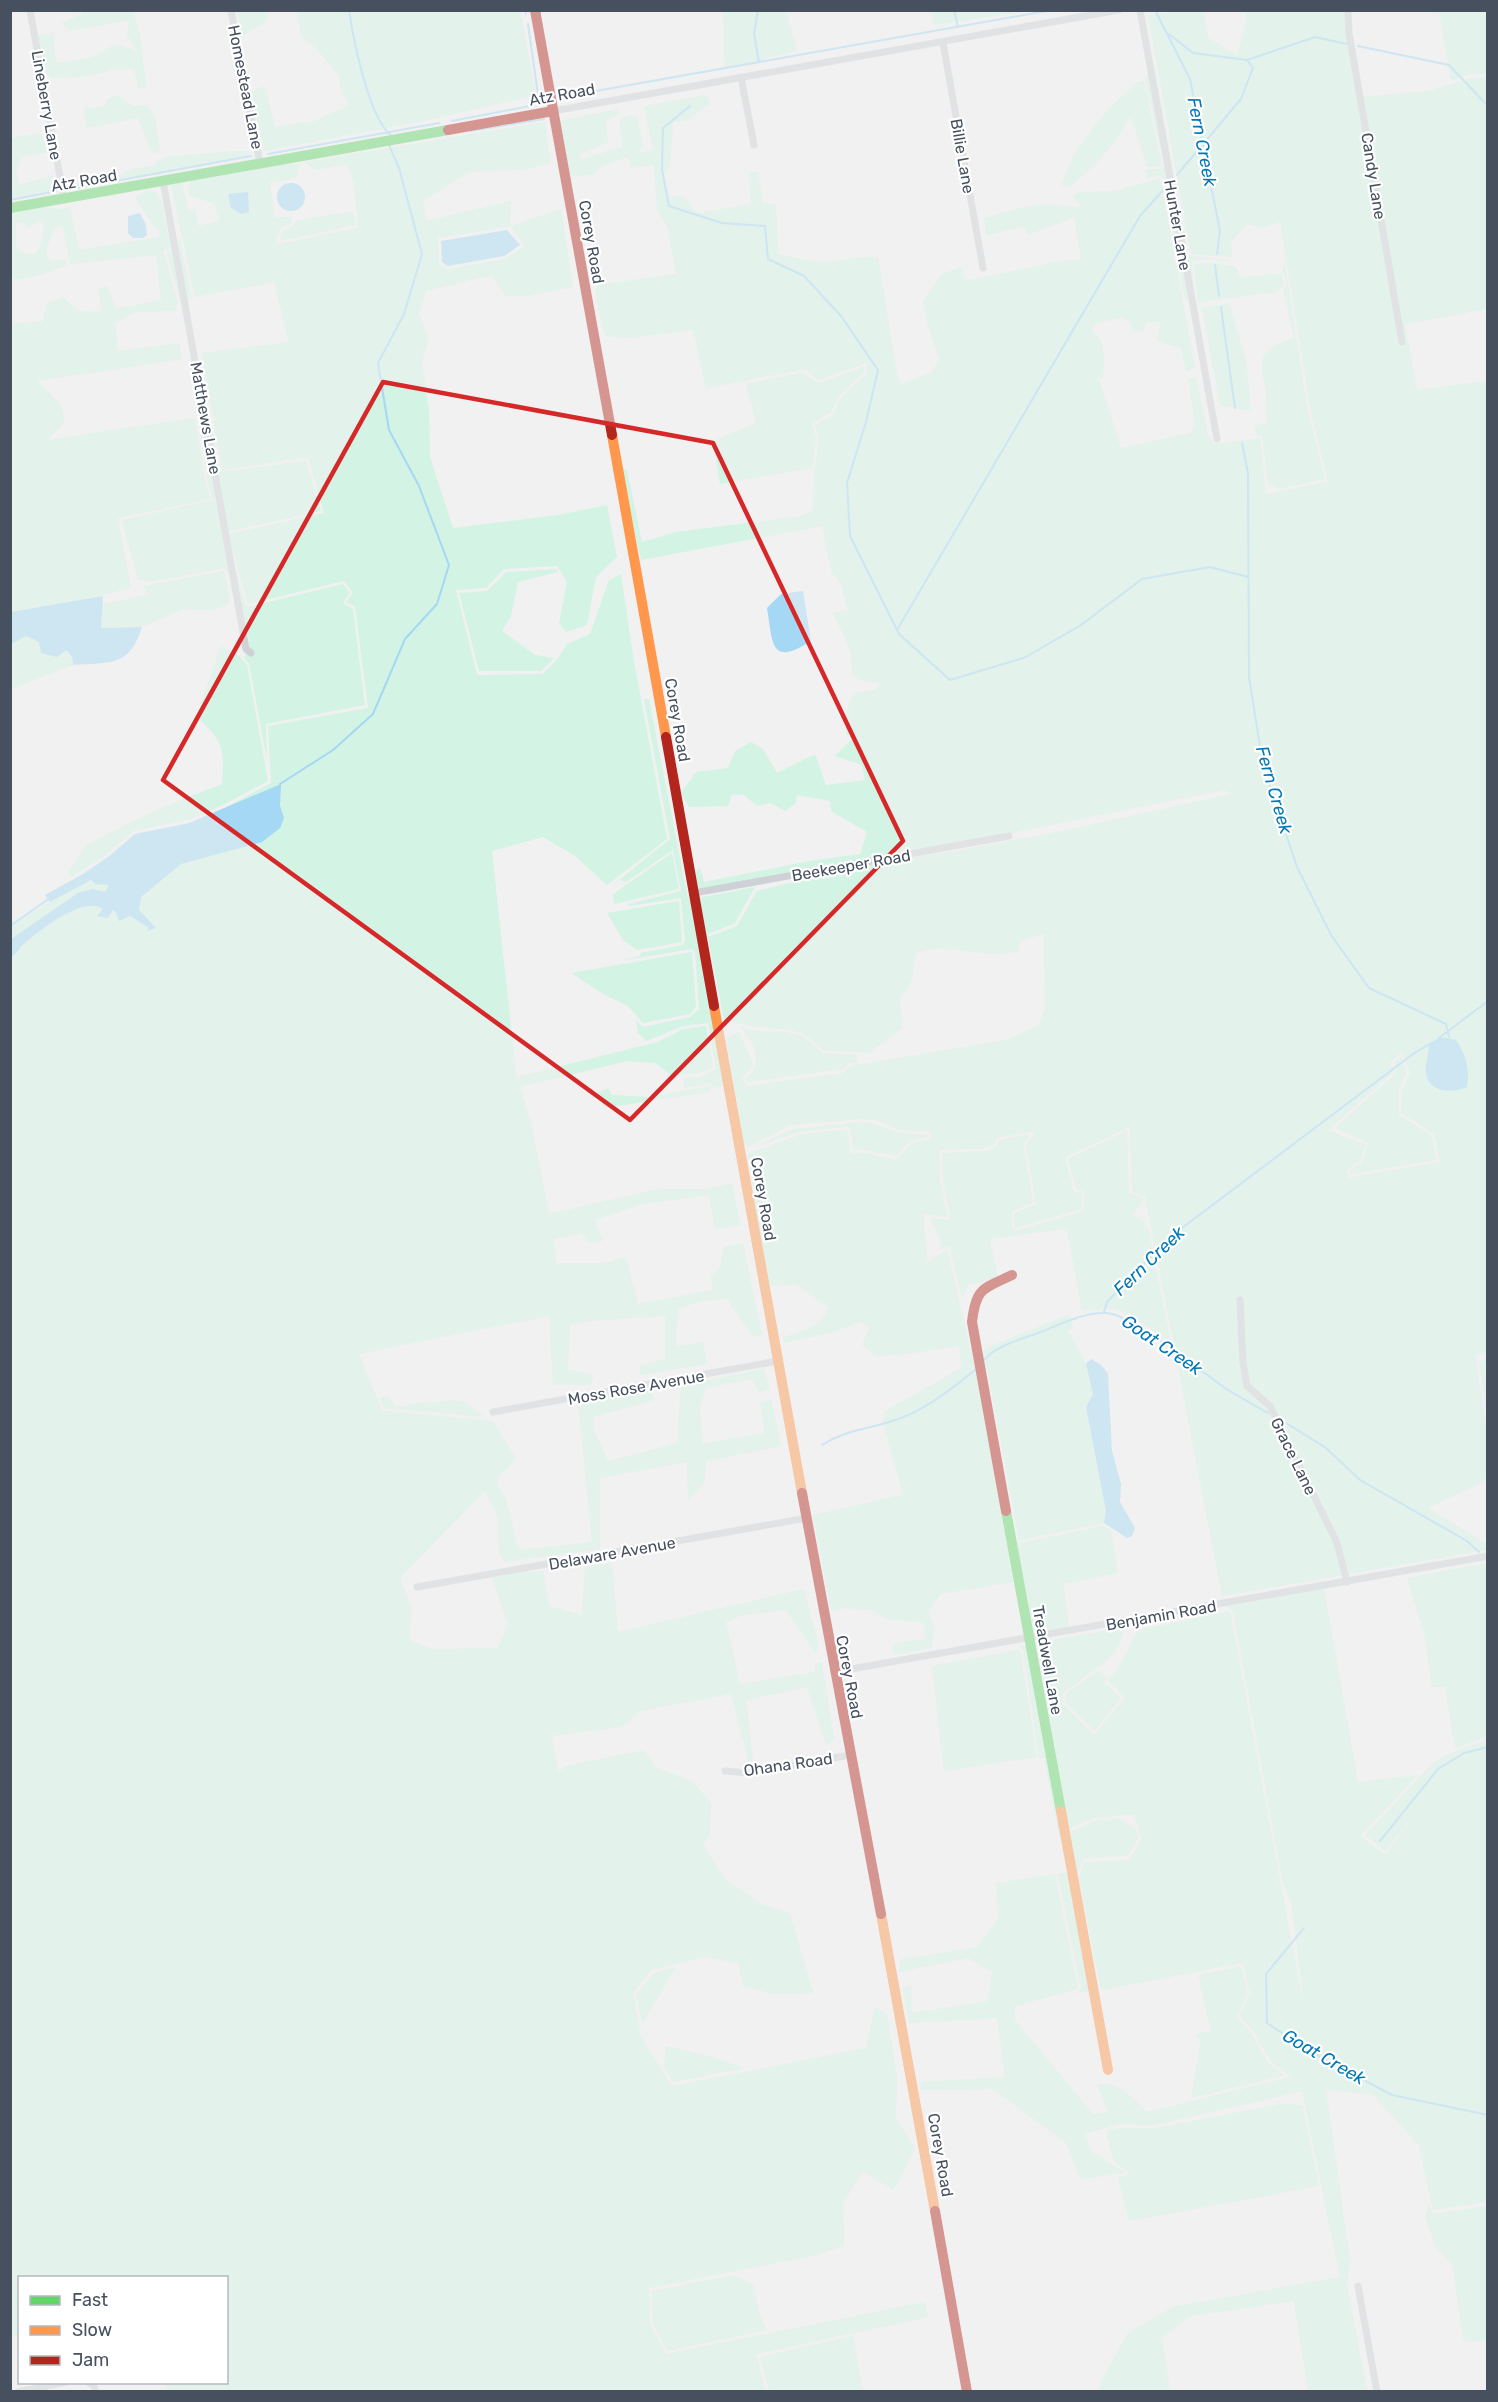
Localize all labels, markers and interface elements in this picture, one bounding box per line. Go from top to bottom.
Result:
street label: Homestead Lane [224,23,267,151]
street label: Lineberry Lane [28,49,66,161]
street label: Atz Road [528,79,596,110]
water label: Fern Creek [1183,95,1222,189]
street label: Billie Lane [947,117,978,195]
street label: Candy Lane [1357,131,1390,221]
street label: Atz Road [50,165,118,196]
street label: Hunter Lane [1160,178,1195,272]
street label: Corey Road [575,199,608,285]
street label: Matthews Lane [186,360,225,476]
street label: Corey Road [661,677,694,763]
water label: Fern Creek [1251,743,1297,837]
street label: Beekeeper Road [790,846,912,885]
street label: Corey Road [747,1156,780,1242]
water label: Fern Creek [1109,1221,1190,1300]
water label: Goat Creek [1117,1310,1207,1380]
street label: Moss Rose Avenue [566,1366,706,1409]
street label: Grace Lane [1267,1414,1320,1498]
street label: Delaware Avenue [547,1533,677,1574]
street label: Benjamin Road [1104,1596,1218,1635]
street label: Treadwell Lane [1029,1604,1067,1716]
street label: Corey Road [832,1634,867,1720]
street label: Ohana Road [742,1749,834,1780]
water label: Goat Creek [1278,2024,1370,2090]
street label: Corey Road [924,2112,957,2198]
legend [18,2276,228,2384]
text: Fast [72,2289,108,2311]
text: Slow [72,2319,112,2341]
text: Jam [72,2349,109,2371]

